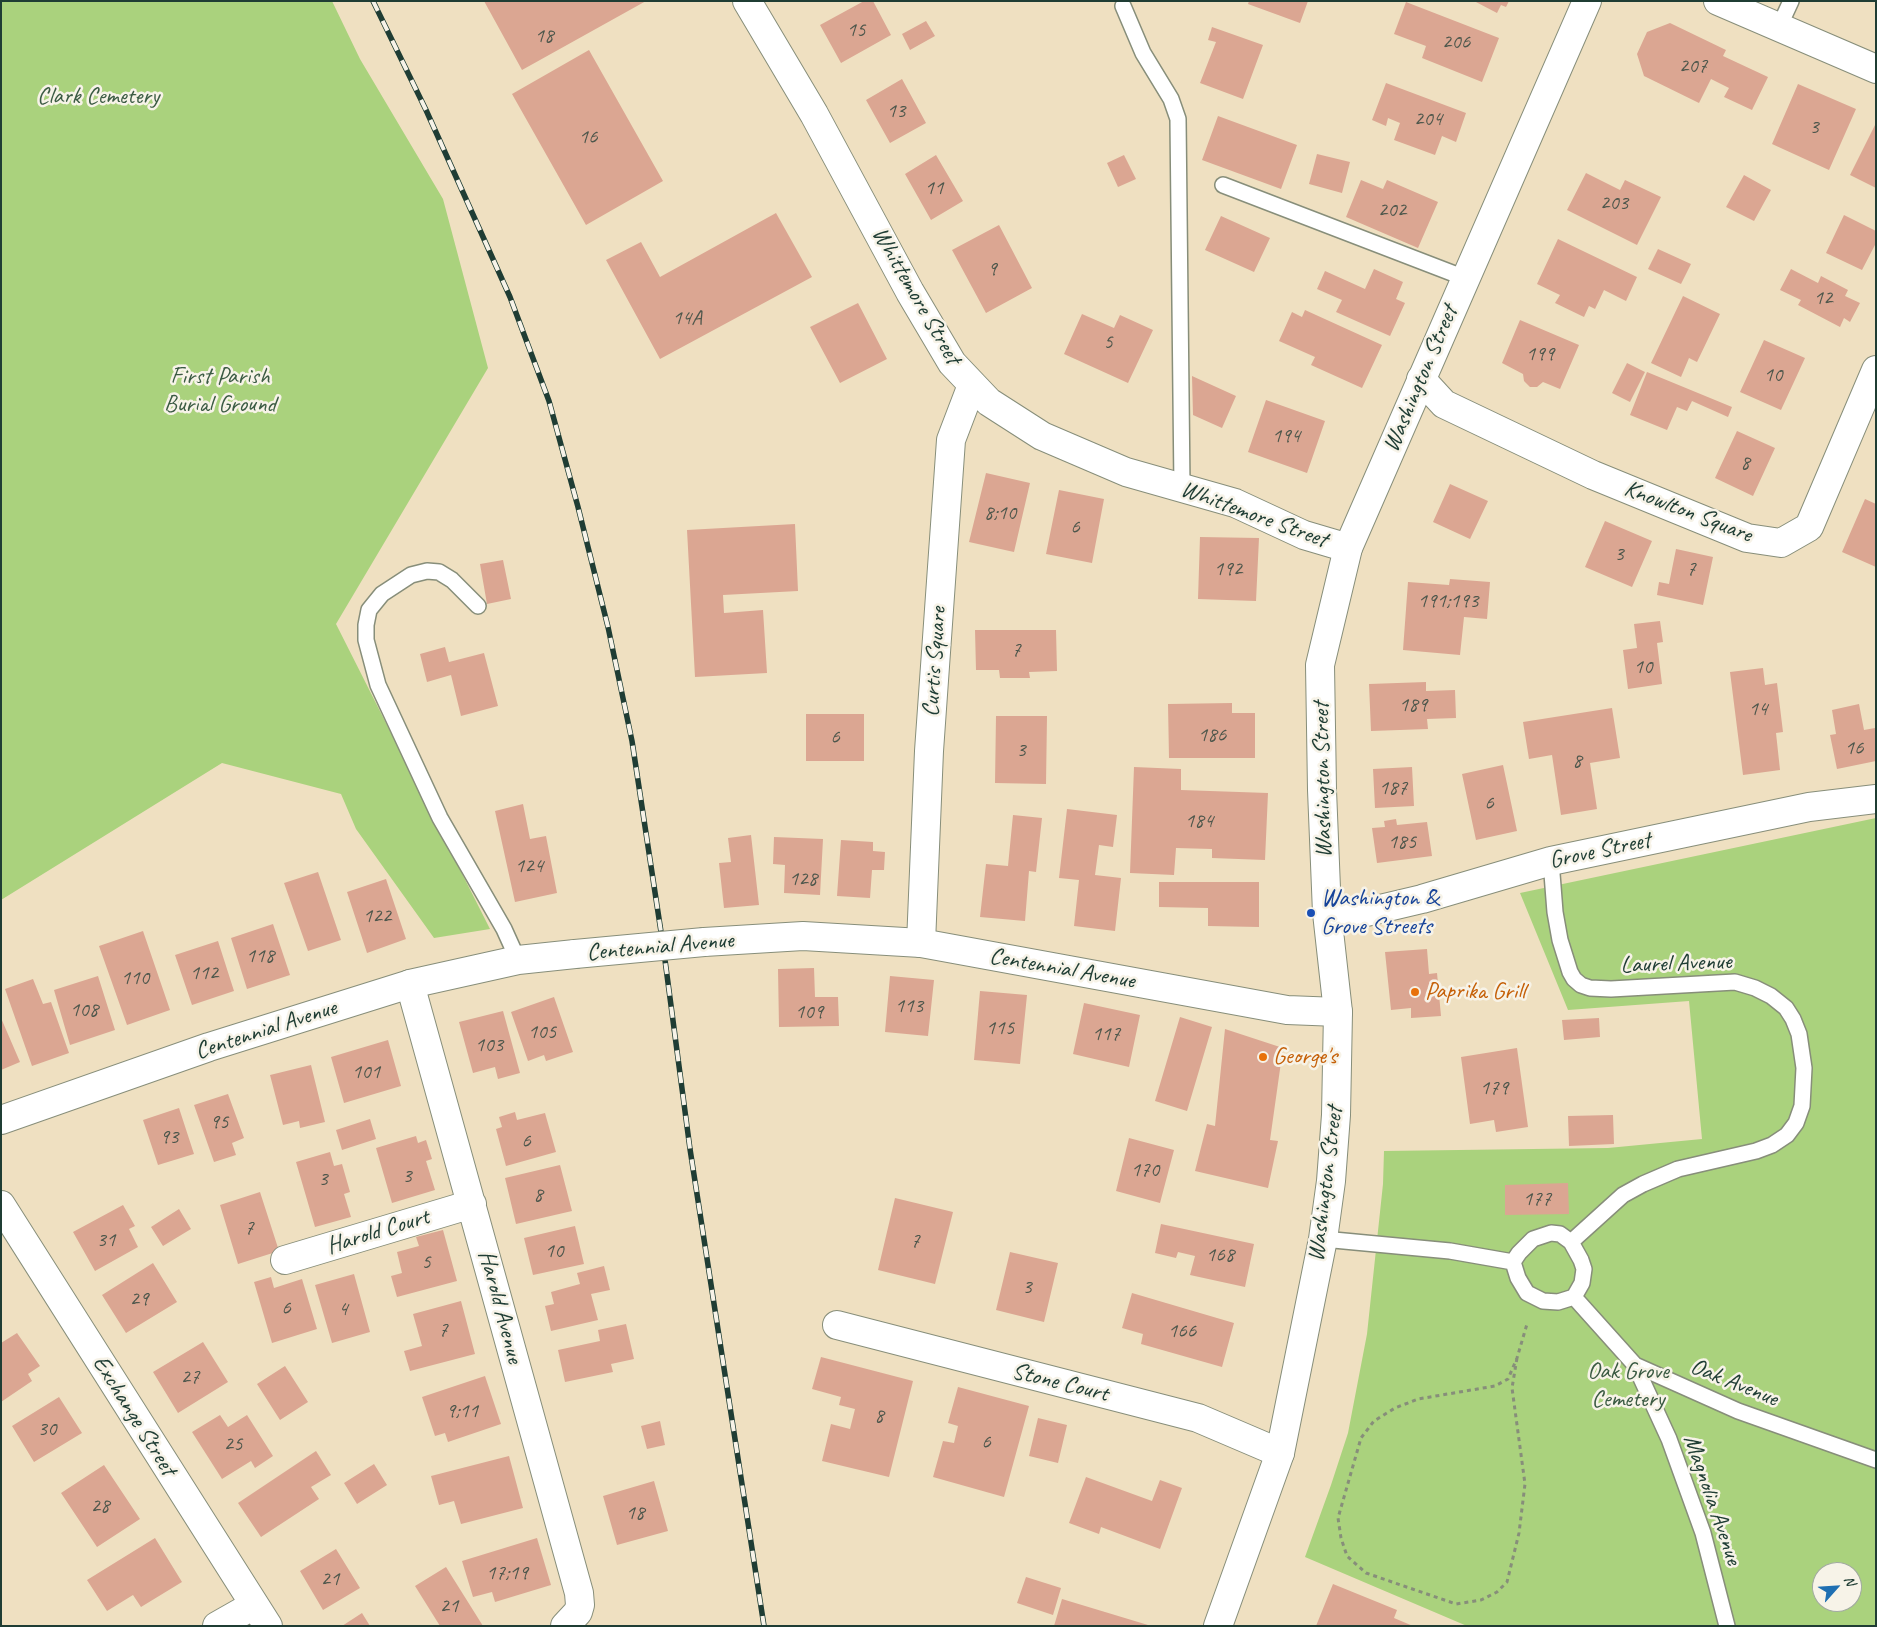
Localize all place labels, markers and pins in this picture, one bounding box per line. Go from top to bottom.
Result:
place label: Washington & Grove Streets [1321,885,1438,941]
marker: Washington & Grove Streets [1305,907,1317,919]
place label: Paprika Grill [1425,978,1525,1006]
marker: Paprika Grill [1409,986,1421,998]
place label: George's [1273,1043,1337,1071]
marker: George's [1257,1051,1269,1063]

